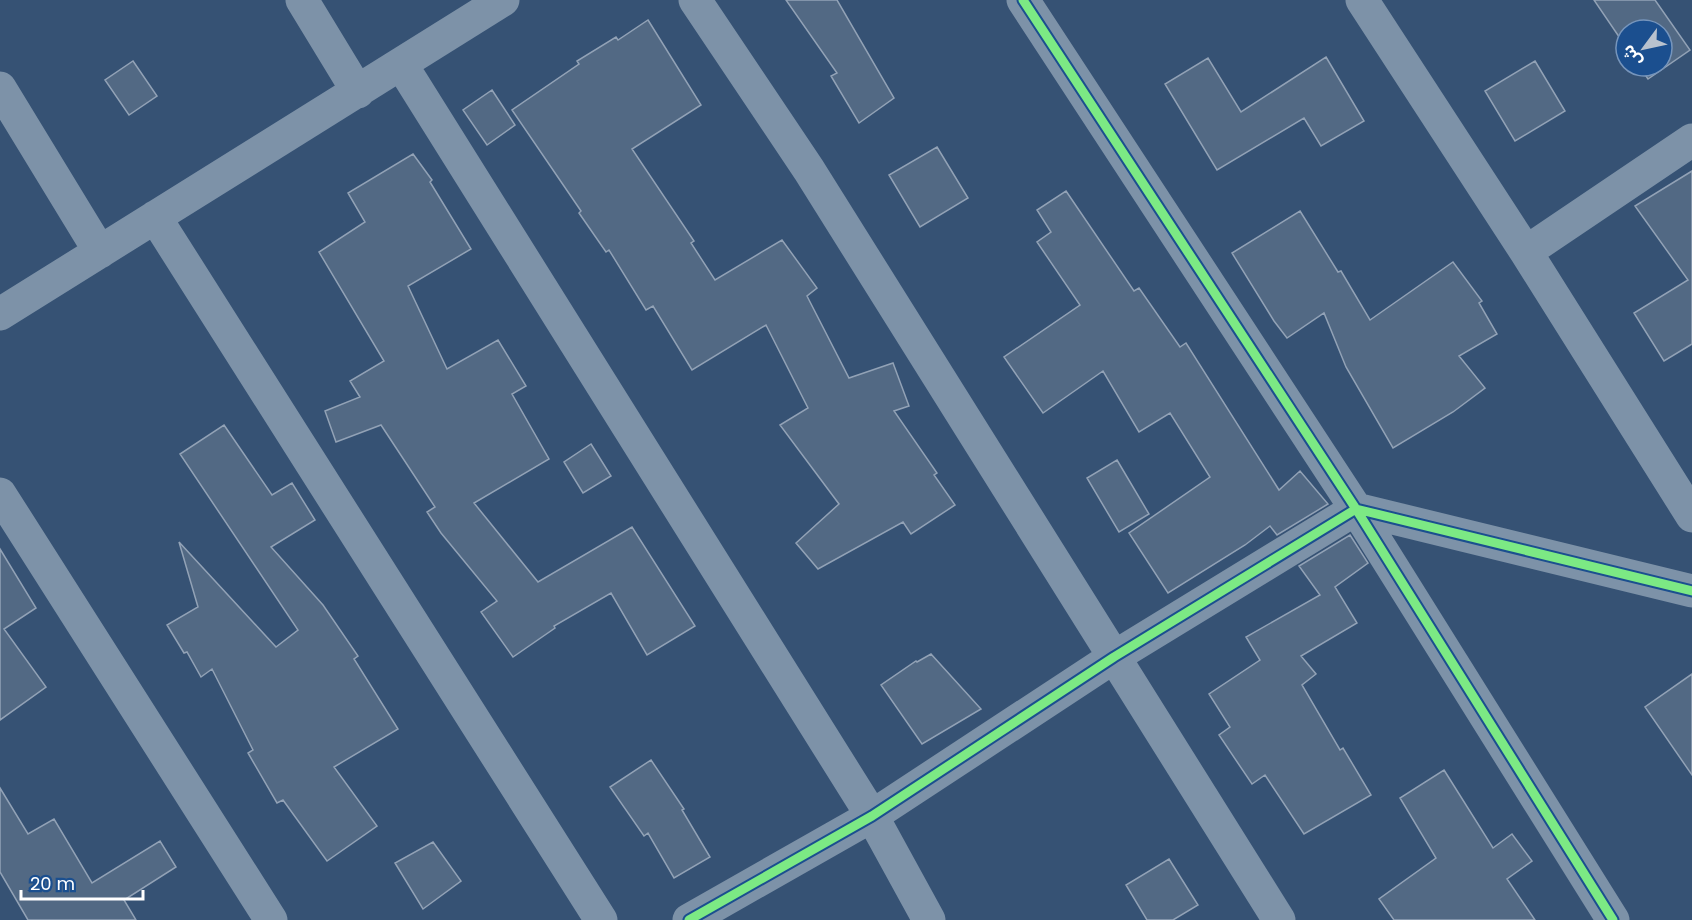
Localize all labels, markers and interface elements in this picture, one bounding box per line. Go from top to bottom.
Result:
north arrow [1614,18,1674,78]
text: ش [1616,40,1647,71]
scale bar [21,863,142,901]
text: 20 m [30,871,75,896]

